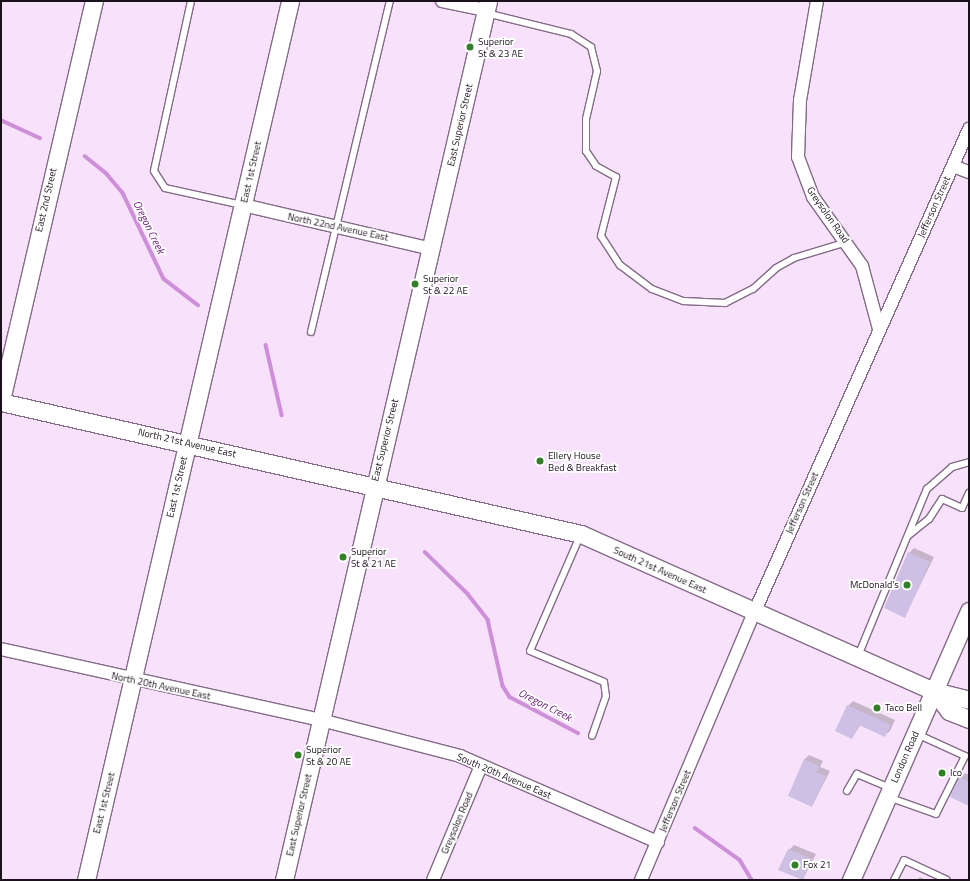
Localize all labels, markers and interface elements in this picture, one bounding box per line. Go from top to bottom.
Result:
place label: Superior St & 23 AE [478,35,523,58]
marker: Superior St & 23 AE [465,42,475,52]
street label: East Superior Street [445,83,475,167]
street label: East 1st Street [238,140,264,204]
street label: East 2nd Street [33,167,59,233]
street label: Jefferson Street [915,174,953,240]
street label: Greysolon Road [804,185,852,245]
water label: Oregon Creek [130,198,168,256]
street label: North 22nd Avenue East [286,210,390,244]
place label: Superior St & 22 AE [423,272,468,296]
marker: Superior St & 22 AE [410,279,420,289]
street label: East Superior Street [369,398,401,482]
street label: North 21st Avenue East [137,426,237,460]
place label: Ellery House Bed & Breakfast [548,449,617,472]
street label: East 1st Street [164,455,190,519]
marker: Ellery House Bed & Breakfast [535,456,545,466]
street label: Jefferson Street [783,470,821,536]
street label: South 21st Avenue East [612,544,708,596]
place label: Superior St & 21 AE [351,545,396,568]
marker: Superior St & 21 AE [338,552,348,562]
place label: McDonald's [850,579,899,591]
marker: McDonald's [902,580,912,590]
street label: North 20th Avenue East [110,670,212,702]
water label: Oregon Creek [516,686,574,724]
place label: Taco Bell [885,702,922,714]
marker: Taco Bell [872,703,882,713]
street label: London Road [888,729,922,785]
place label: Superior St & 20 AE [306,743,351,766]
marker: Superior St & 20 AE [293,750,303,760]
street label: South 20th Avenue East [455,751,553,801]
place label: Ico [950,767,962,779]
street label: Jefferson Street [657,768,693,834]
marker: Ico [937,768,947,778]
street label: East 1st Street [91,771,117,835]
street label: East Superior Street [284,773,314,857]
street label: Greysolon Road [439,790,475,856]
place label: Fox 21 [803,859,831,871]
marker: Fox 21 [790,860,800,870]

